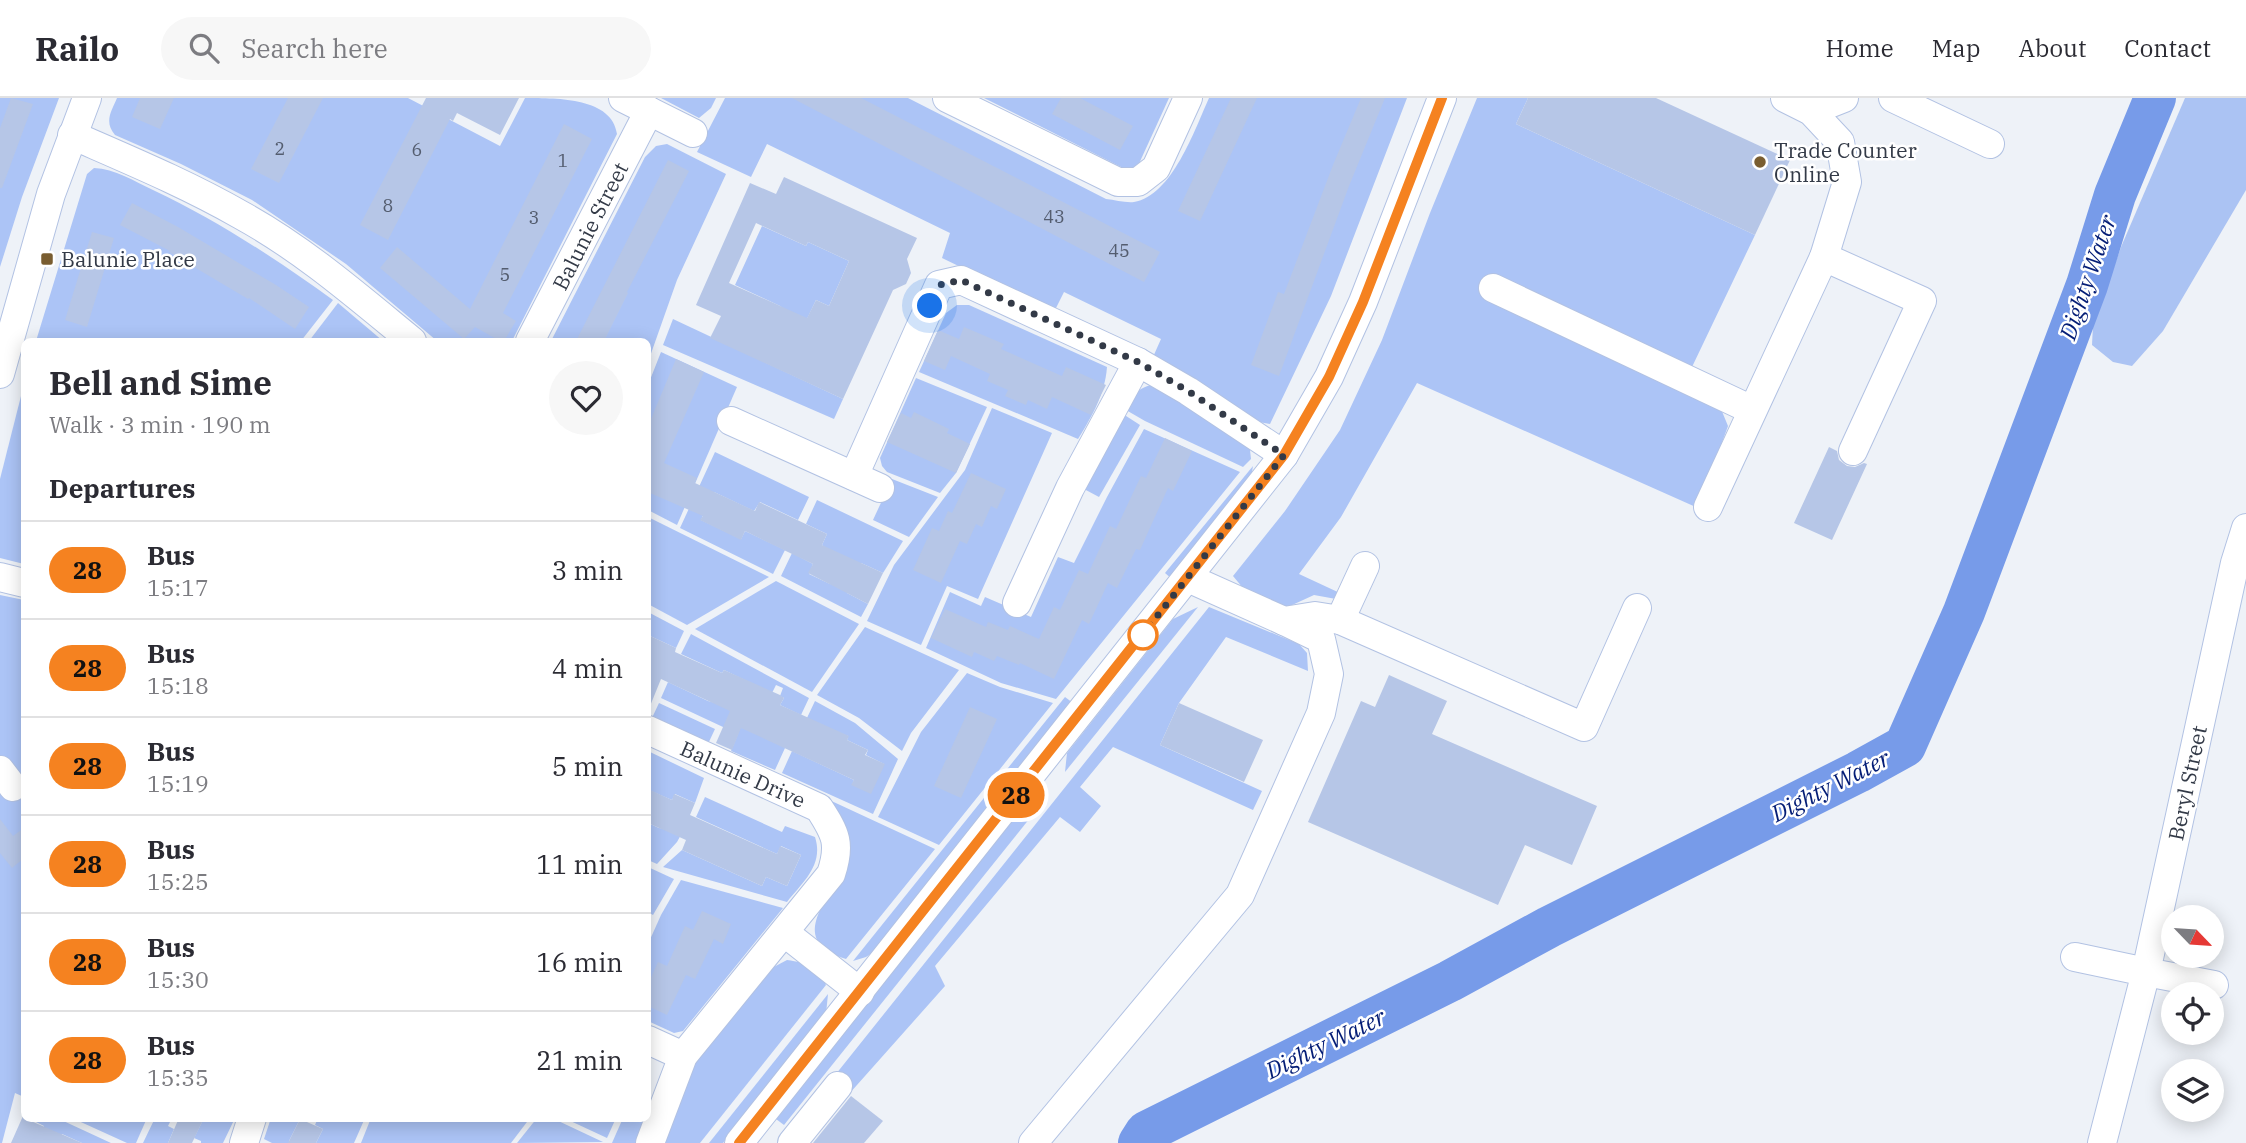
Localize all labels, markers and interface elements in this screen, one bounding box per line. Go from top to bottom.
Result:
search box [161,17,651,80]
text: Railo [35,27,119,70]
icon: search [185,29,223,67]
text: Search here [241,31,388,65]
text: Home [1826,32,1894,64]
text: Map [1932,32,1980,64]
text: About [2018,32,2086,64]
text: Contact [2124,32,2211,64]
place label: Trade Counter Online [1774,136,1917,188]
house number: 2 [275,137,285,160]
house number: 6 [412,138,422,161]
house number: 1 [558,149,568,172]
marker: Trade Counter Online [1752,154,1768,170]
street label: Balunie Street [546,157,634,295]
house number: 8 [383,194,393,217]
house number: 43 [1043,205,1065,228]
house number: 3 [529,206,539,229]
water label: Dighty Water [2051,210,2123,344]
house number: 45 [1108,239,1130,262]
place label: Balunie Place [61,245,195,273]
marker: Balunie Place [39,251,55,267]
house number: 5 [500,263,510,286]
your location [912,288,947,323]
text: Bell and Sime [49,361,272,404]
button: heart [549,361,623,435]
text: Walk · 3 min · 190 m [49,409,271,439]
text: Departures [49,471,195,505]
text: Bus [147,538,195,572]
text: 3 min [552,553,623,587]
text: 28 [73,554,102,586]
text: 15:17 [147,572,209,602]
unlabelled marker [1128,620,1158,650]
text: Bus [147,636,195,670]
text: 4 min [552,651,623,685]
text: 28 [73,652,102,684]
text: 15:18 [147,670,209,700]
street label: Beryl Street [2161,723,2213,843]
text: Bus [147,734,195,768]
street label: Balunie Drive [676,734,810,814]
water label: Dighty Water [1765,742,1895,828]
text: 5 min [552,749,623,783]
text: 28 [73,750,102,782]
text: 15:19 [147,768,209,798]
line badge: 28 [984,772,1048,818]
text: 28 [1002,779,1030,811]
text: Bus [147,832,195,866]
text: 11 min [536,847,623,881]
text: 28 [73,848,102,880]
text: 15:25 [147,866,209,896]
north arrow [2161,905,2224,968]
map controls [2161,905,2224,1122]
text: Bus [147,930,195,964]
text: 16 min [536,945,623,979]
text: 28 [73,946,102,978]
text: 15:30 [147,964,209,994]
button: locate [2161,982,2224,1045]
water label: Dighty Water [1259,1001,1391,1085]
text: Bus [147,1028,195,1062]
text: 21 min [536,1043,623,1077]
text: 28 [73,1044,102,1076]
button: layers [2161,1059,2224,1122]
text: 15:35 [147,1062,209,1092]

